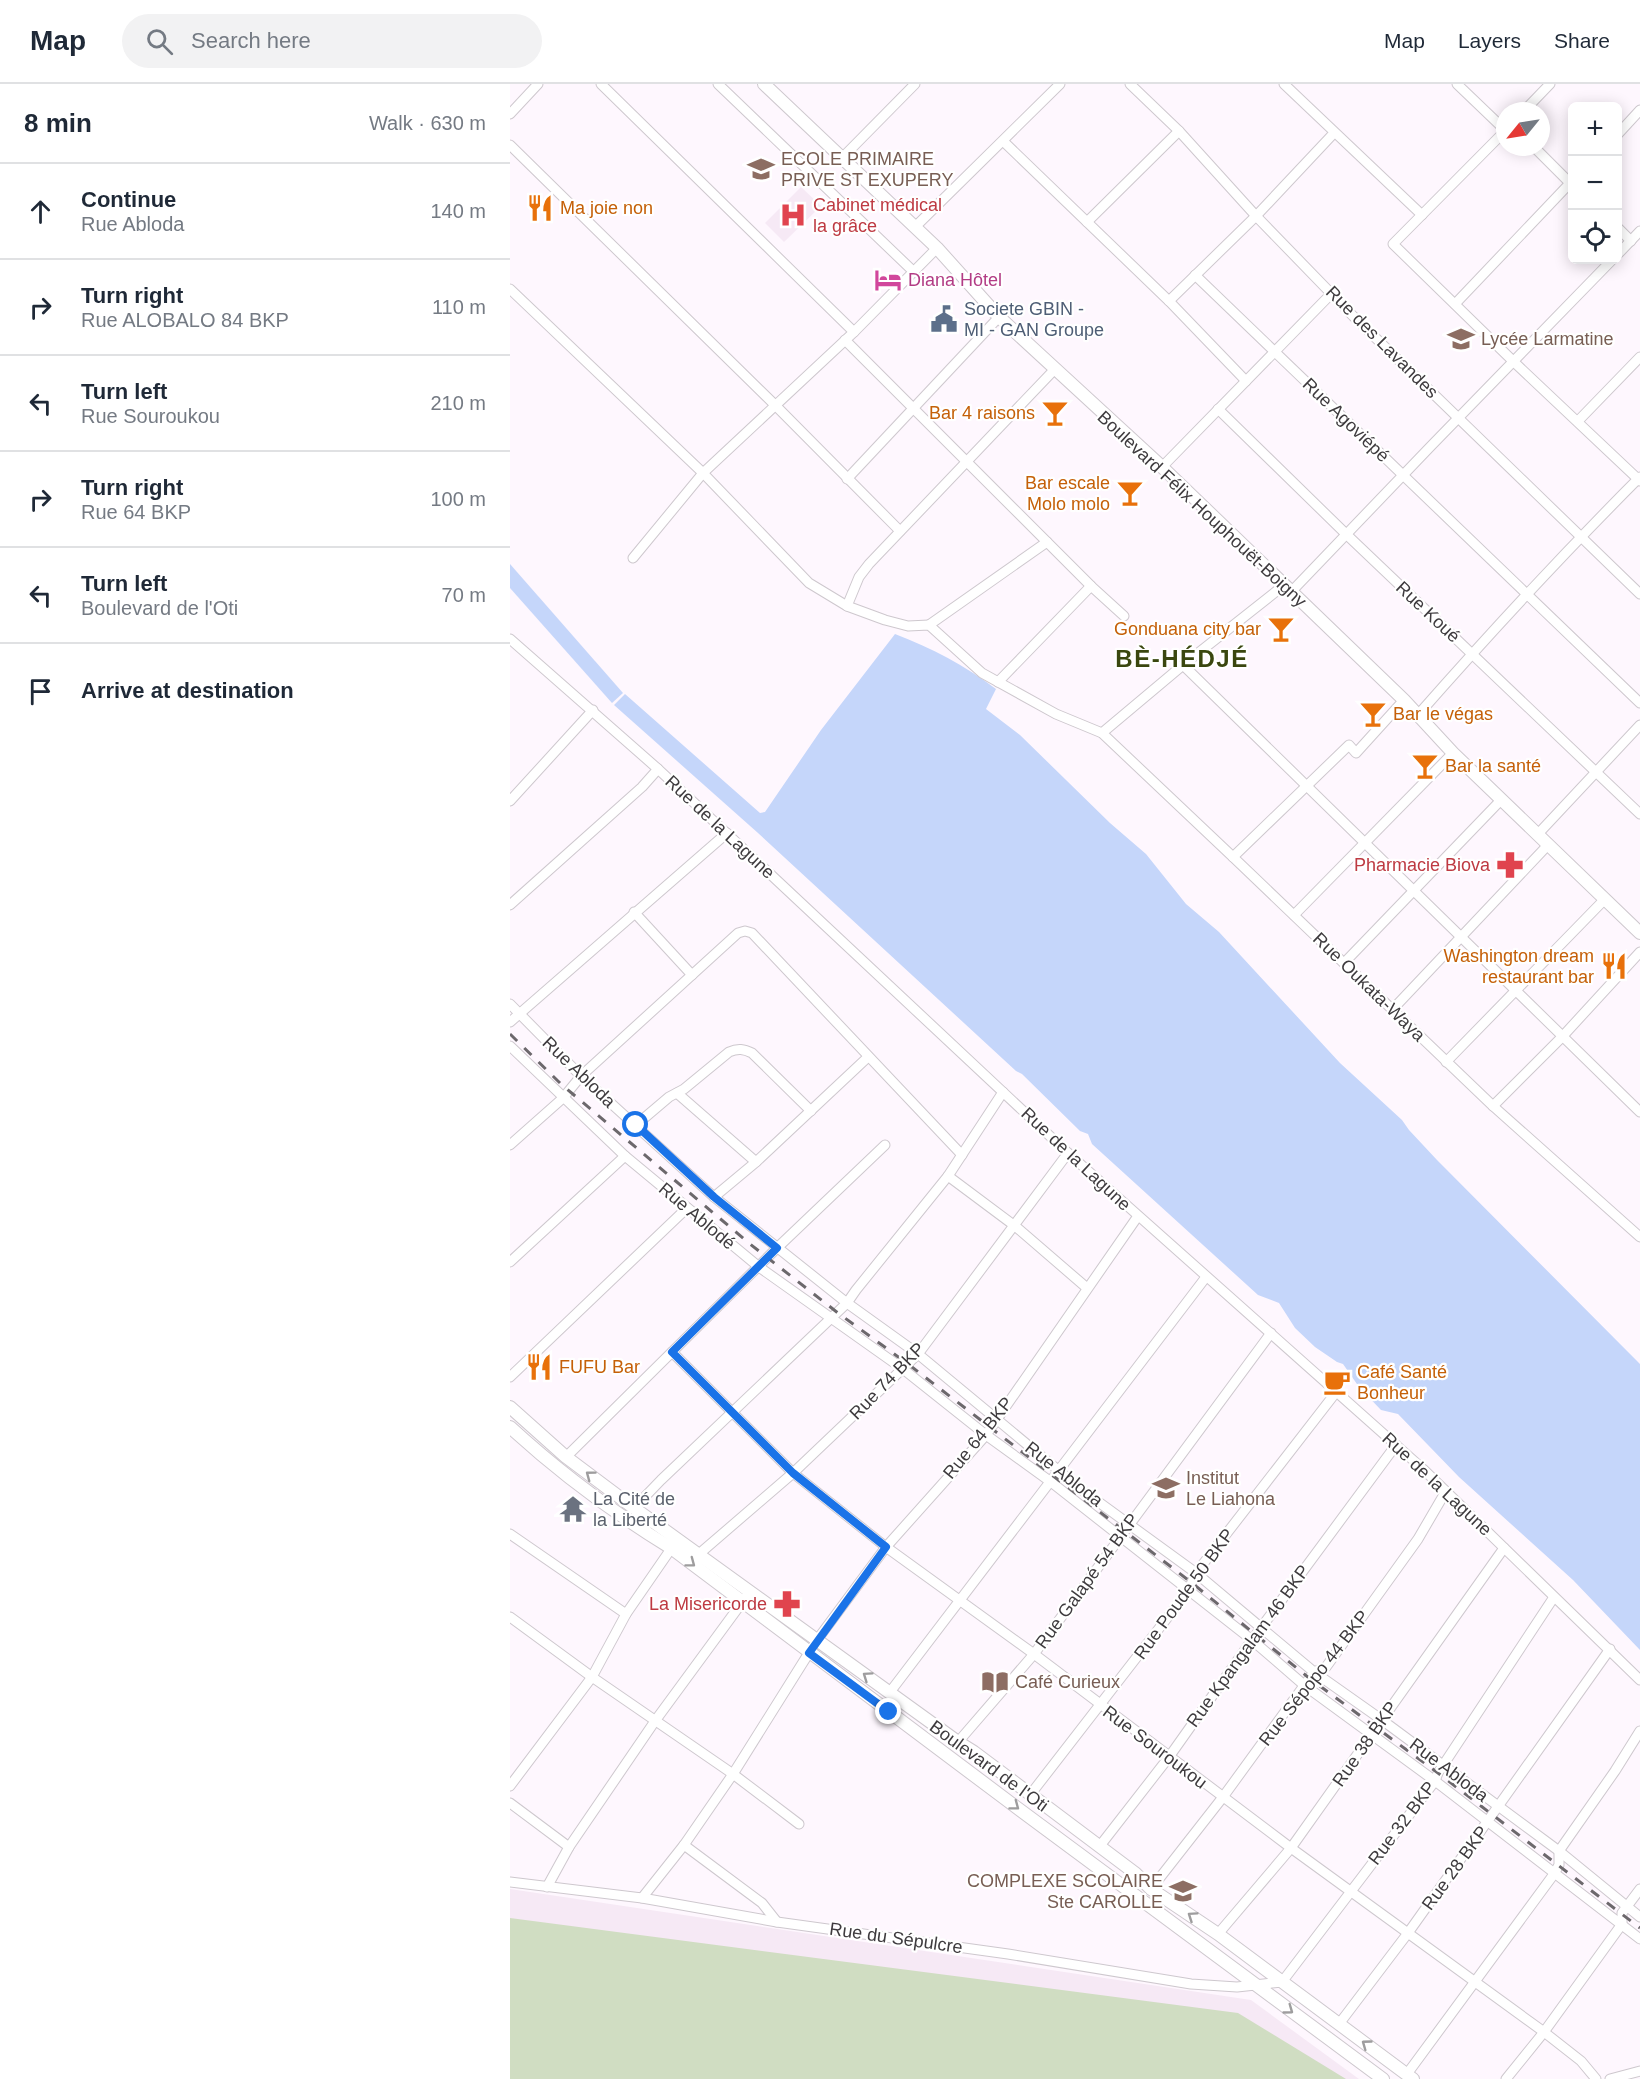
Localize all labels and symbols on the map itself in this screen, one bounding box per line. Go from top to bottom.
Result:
north arrow [1496,102,1550,156]
place label: ECOLE PRIMAIRE PRIVE ST EXUPERY [781,149,953,190]
school or university icon: ECOLE PRIMAIRE PRIVE ST EXUPERY [746,154,776,184]
restaurant icon: Ma joie non [525,193,555,223]
place label: Cabinet médical la grâce [813,195,942,236]
place label: Ma joie non [560,198,653,218]
hospital icon: Cabinet médical la grâce [778,200,808,230]
hotel icon: Diana Hôtel [873,265,903,295]
place label: Diana Hôtel [908,270,1002,290]
street label: Rue des Lavandes [1322,282,1442,402]
place label: Societe GBIN - MI - GAN Groupe [964,299,1104,340]
public building icon: Societe GBIN - MI - GAN Groupe [929,304,959,334]
school or university icon: Lycée Larmatine [1446,324,1476,354]
place label: Lycée Larmatine [1481,329,1613,349]
street label: Rue Agoviépé [1299,374,1393,466]
bar icon: Bar 4 raisons [1040,398,1070,428]
place label: Bar 4 raisons [929,403,1035,423]
street label: Boulevard Félix Houphouët-Boigny [1093,407,1311,611]
place label: Bar escale Molo molo [1025,473,1110,514]
bar icon: Bar escale Molo molo [1115,478,1145,508]
street label: Rue Koué [1392,577,1464,647]
bar icon: Gonduana city bar [1266,614,1296,644]
place label: Gonduana city bar [1114,619,1261,639]
district label: BÈ-HÉDJÉ [1115,645,1249,672]
bar icon: Bar le végas [1358,699,1388,729]
place label: Bar le végas [1393,704,1493,724]
bar icon: Bar la santé [1410,751,1440,781]
place label: Bar la santé [1445,756,1541,776]
street label: Rue de la Lagune [661,771,779,883]
pharmacy icon: Pharmacie Biova [1495,850,1525,880]
place label: Pharmacie Biova [1354,855,1491,875]
street label: Rue Oukata-Waya [1309,929,1430,1046]
place label: Washington dream restaurant bar [1444,946,1594,987]
restaurant icon: Washington dream restaurant bar [1599,951,1629,981]
street label: Rue Abloda [539,1032,620,1112]
street label: Rue de la Lagune [1017,1103,1135,1215]
route start [622,1111,648,1137]
street label: Rue Ablodé [655,1178,739,1254]
street label: Rue 74 BKP [845,1338,929,1424]
restaurant icon: FUFU Bar [524,1352,554,1382]
place label: FUFU Bar [559,1357,640,1377]
place label: Café Santé Bonheur [1357,1362,1447,1403]
cafe icon: Café Santé Bonheur [1322,1367,1352,1397]
street label: Rue 64 BKP [939,1393,1017,1483]
street label: Rue de la Lagune [1378,1428,1496,1540]
street label: Rue Abloda [1021,1437,1108,1511]
place label: Institut Le Liahona [1186,1468,1276,1509]
one-way arrow [585,1471,596,1482]
school or university icon: Institut Le Liahona [1151,1473,1181,1503]
place label: La Cité de la Liberté [593,1489,675,1530]
temple icon: La Cité de la Liberté [558,1494,588,1524]
street label: Rue Galapé 54 BKP [1031,1510,1143,1652]
street label: Rue Poude 50 BKP [1130,1525,1238,1663]
one-way arrow [684,1556,695,1567]
street label: Rue Kpangalam 46 BKP [1183,1561,1313,1731]
pharmacy icon: La Misericorde [772,1589,802,1619]
place label: La Misericorde [649,1594,767,1614]
street label: Rue Sépopo 44 BKP [1255,1606,1373,1750]
library icon: Café Curieux [980,1667,1010,1697]
one-way arrow [862,1672,873,1683]
place label: Café Curieux [1015,1672,1120,1692]
route end [875,1698,901,1724]
street label: Rue 38 BKP [1328,1698,1402,1790]
street label: Rue Souroukou [1099,1701,1211,1793]
street label: Boulevard de l'Oti [926,1716,1052,1816]
street label: Rue Abloda [1406,1734,1493,1807]
street label: Rue 32 BKP [1364,1777,1440,1869]
one-way arrow [1008,1799,1019,1810]
street label: Rue 28 BKP [1418,1822,1492,1914]
place label: COMPLEXE SCOLAIRE Ste CAROLLE [967,1871,1163,1912]
school or university icon: COMPLEXE SCOLAIRE Ste CAROLLE [1168,1876,1198,1906]
one-way arrow [1188,1912,1199,1923]
street label: Rue du Sépulcre [828,1919,964,1957]
one-way arrow [1283,2003,1294,2014]
one-way arrow [1361,2041,1372,2052]

